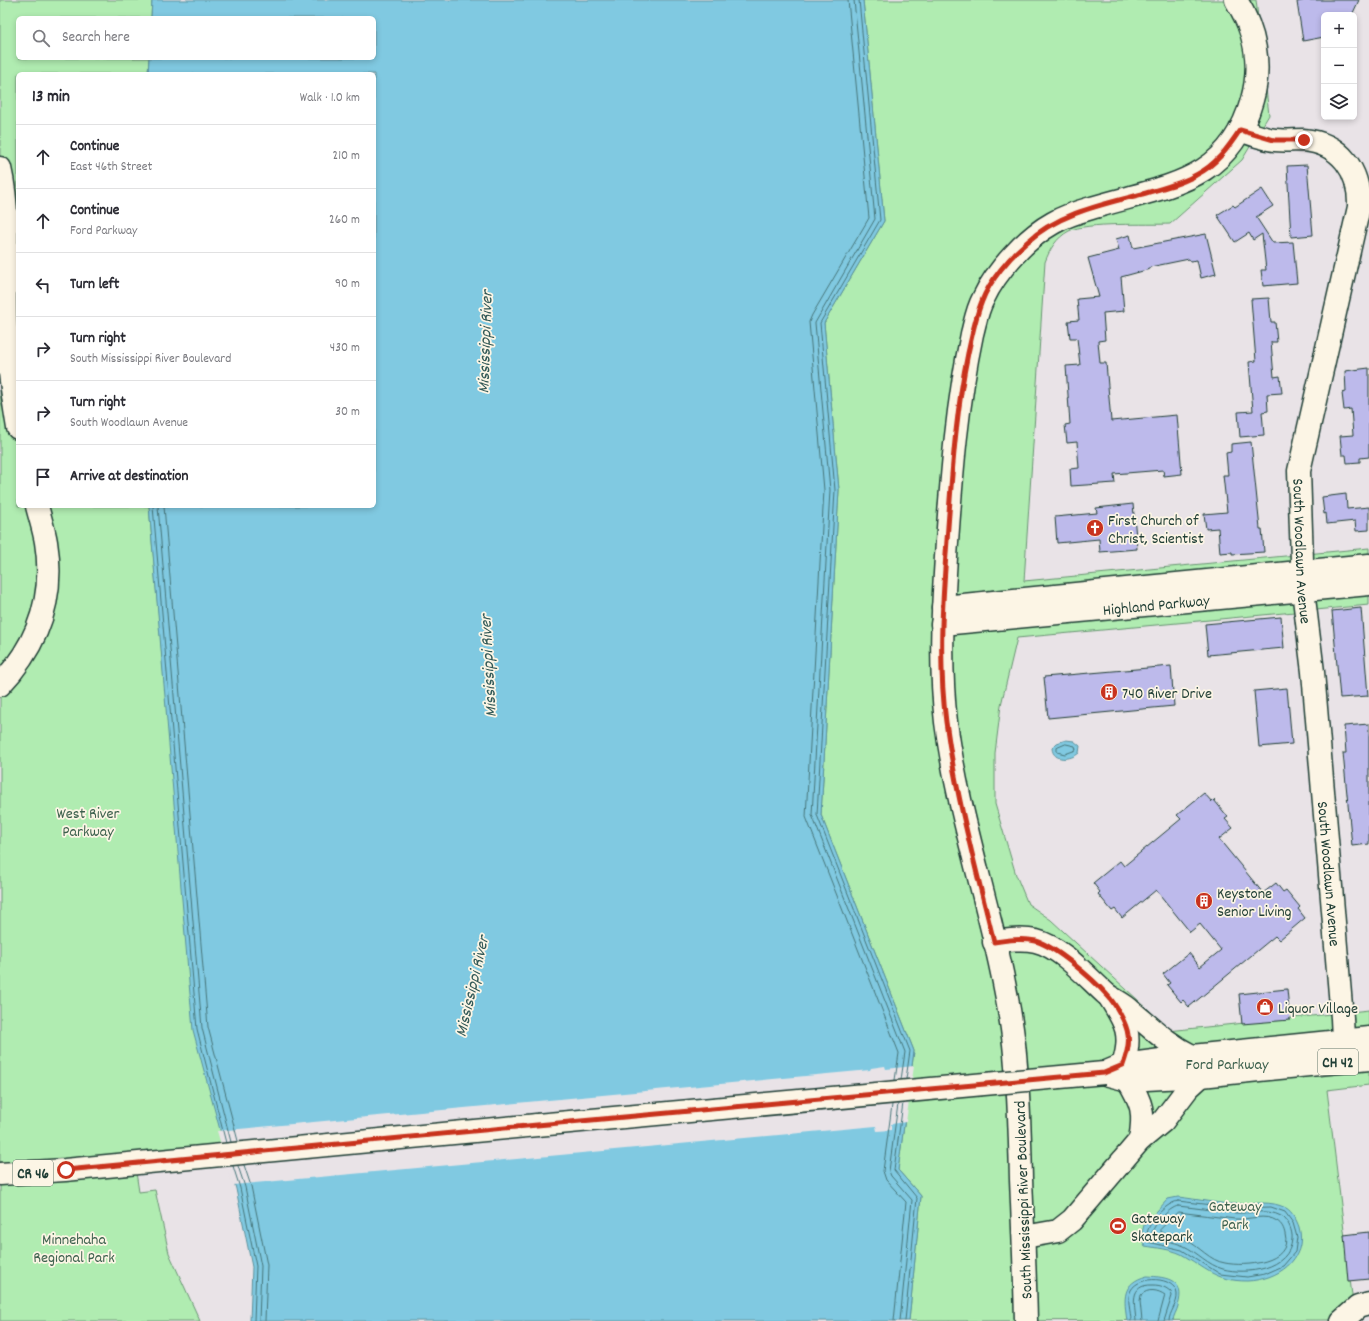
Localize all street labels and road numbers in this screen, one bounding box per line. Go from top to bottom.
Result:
street label: South Woodlawn Avenue [1285,478,1316,625]
street label: Highland Parkway [1102,590,1211,623]
street label: South Woodlawn Avenue [1310,801,1345,947]
road number: CH 42 [1318,1049,1358,1075]
street label: South Mississippi River Boulevard [1010,1100,1039,1300]
road number: CR 46 [13,1160,53,1186]

